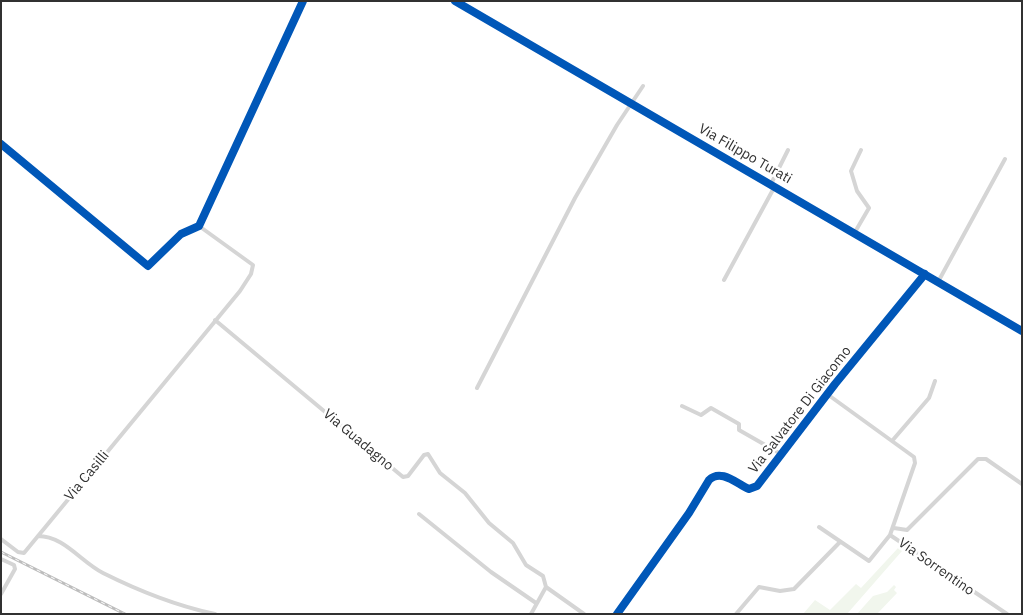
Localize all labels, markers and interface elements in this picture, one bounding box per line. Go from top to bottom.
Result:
street label: Via Filippo Turati [695,120,795,188]
street label: Via Salvatore Di Giacomo [745,343,855,477]
street label: Via Guadagno [319,406,397,474]
street label: Via Casilli [61,447,113,505]
street label: Via Sorrentino [895,535,977,599]

